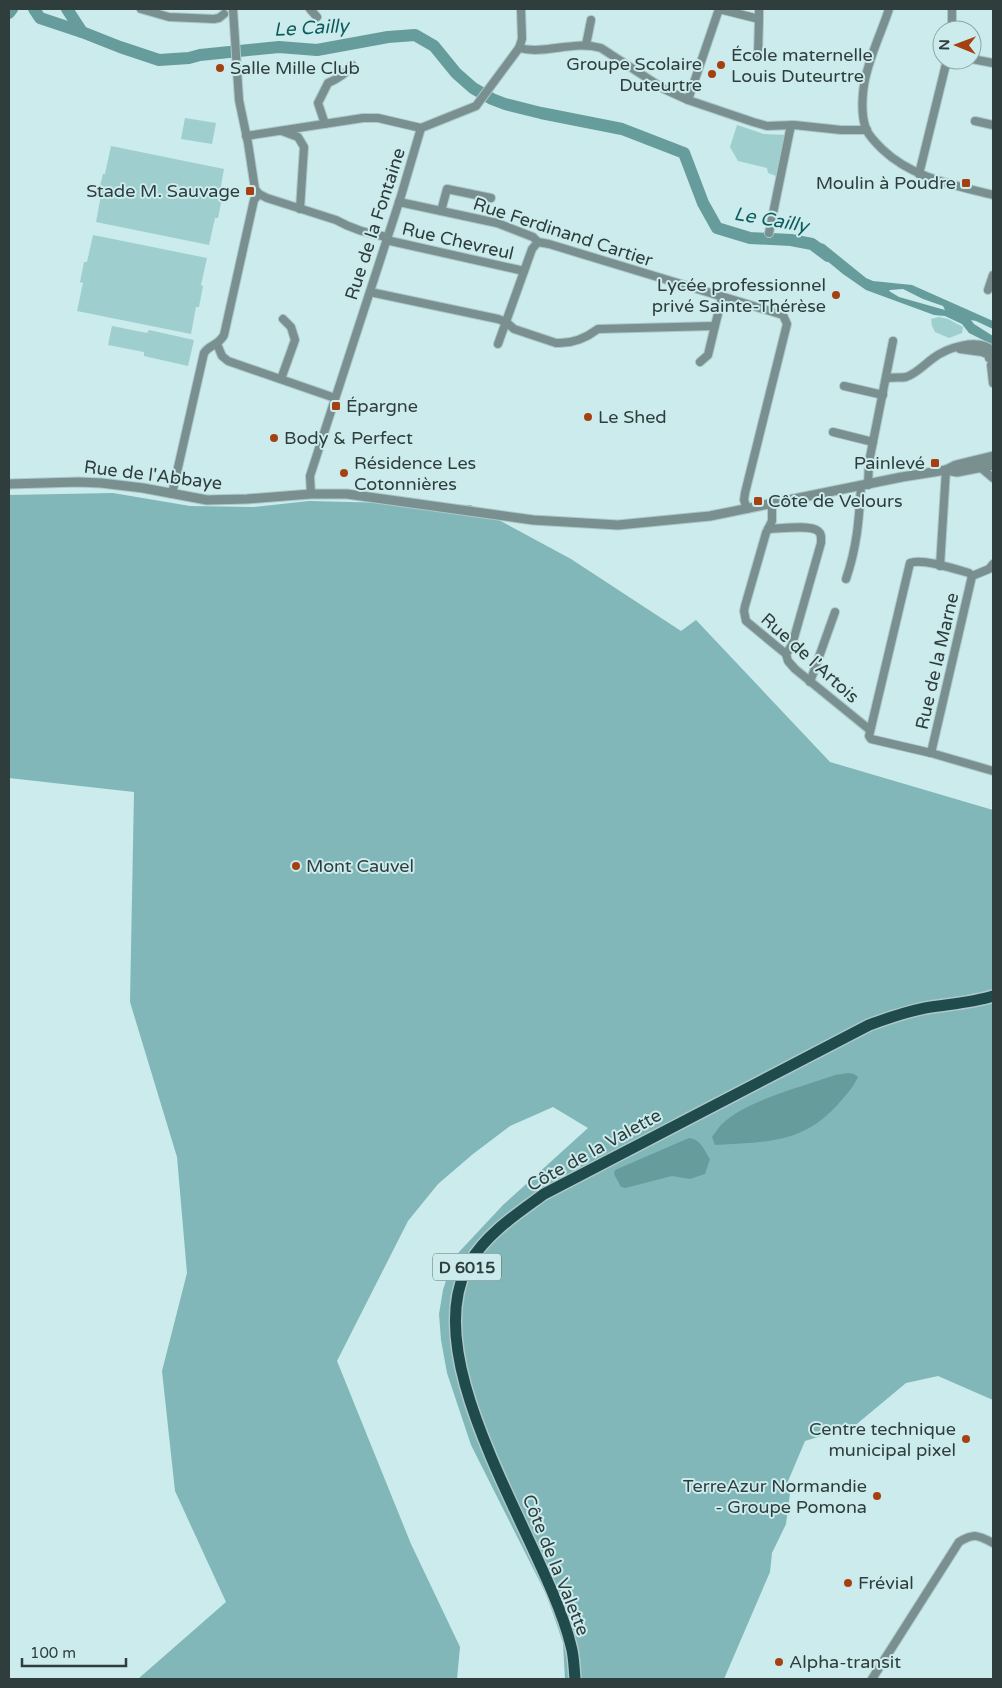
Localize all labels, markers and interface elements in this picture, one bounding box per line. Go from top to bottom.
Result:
water label: Le Cailly [273,15,352,41]
north arrow [932,20,982,70]
text: N [936,39,953,51]
place label: École maternelle Louis Duteurtre [731,44,873,87]
place label: Groupe Scolaire Duteurtre [566,53,702,96]
place label: Salle Mille Club [230,57,360,79]
marker: École maternelle Louis Duteurtre [715,59,727,71]
marker: Salle Mille Club [214,62,226,74]
marker: Groupe Scolaire Duteurtre [706,68,718,80]
street label: Rue de la Fontaine [340,145,410,303]
place label: Moulin à Poudre [816,172,956,194]
marker: Moulin à Poudre [960,177,972,189]
place label: Stade M. Sauvage [86,180,240,202]
marker: Stade M. Sauvage [244,185,256,197]
street label: Rue Ferdinand Cartier [470,193,656,271]
water label: Le Cailly [732,203,812,238]
street label: Rue Chevreul [400,217,516,265]
place label: Lycée professionnel privé Sainte-Thérèse [652,274,826,317]
marker: Lycée professionnel privé Sainte-Thérèse [830,289,842,301]
place label: Épargne [346,395,418,417]
marker: Épargne [330,400,342,412]
place label: Le Shed [598,406,667,428]
marker: Le Shed [582,411,594,423]
place label: Body & Perfect [284,427,413,449]
marker: Body & Perfect [268,432,280,444]
place label: Résidence Les Cotonnières [354,452,476,495]
place label: Painlevé [854,452,925,474]
street label: Rue de l'Abbaye [83,456,223,494]
marker: Painlevé [929,457,941,469]
marker: Résidence Les Cotonnières [338,467,350,479]
place label: Côte de Velours [768,490,903,512]
marker: Côte de Velours [752,495,764,507]
street label: Rue de la Marne [911,590,963,732]
street label: Rue de l'Artois [756,608,864,708]
place label: Mont Cauvel [306,855,414,877]
marker: Mont Cauvel [290,860,302,872]
street label: Côte de la Valette [523,1104,665,1196]
road number: D 6015 [433,1254,501,1280]
place label: Centre technique municipal pixel [809,1418,956,1461]
marker: Centre technique municipal pixel [960,1433,972,1445]
place label: TerreAzur Normandie - Groupe Pomona [683,1475,867,1518]
marker: TerreAzur Normandie - Groupe Pomona [871,1490,883,1502]
street label: Côte de la Valette [518,1491,594,1639]
place label: Frévial [858,1572,914,1594]
marker: Frévial [842,1577,854,1589]
scale bar [22,1636,126,1668]
text: 100 m [30,1644,76,1662]
place label: Alpha-transit [789,1651,901,1673]
marker: Alpha-transit [773,1656,785,1668]

